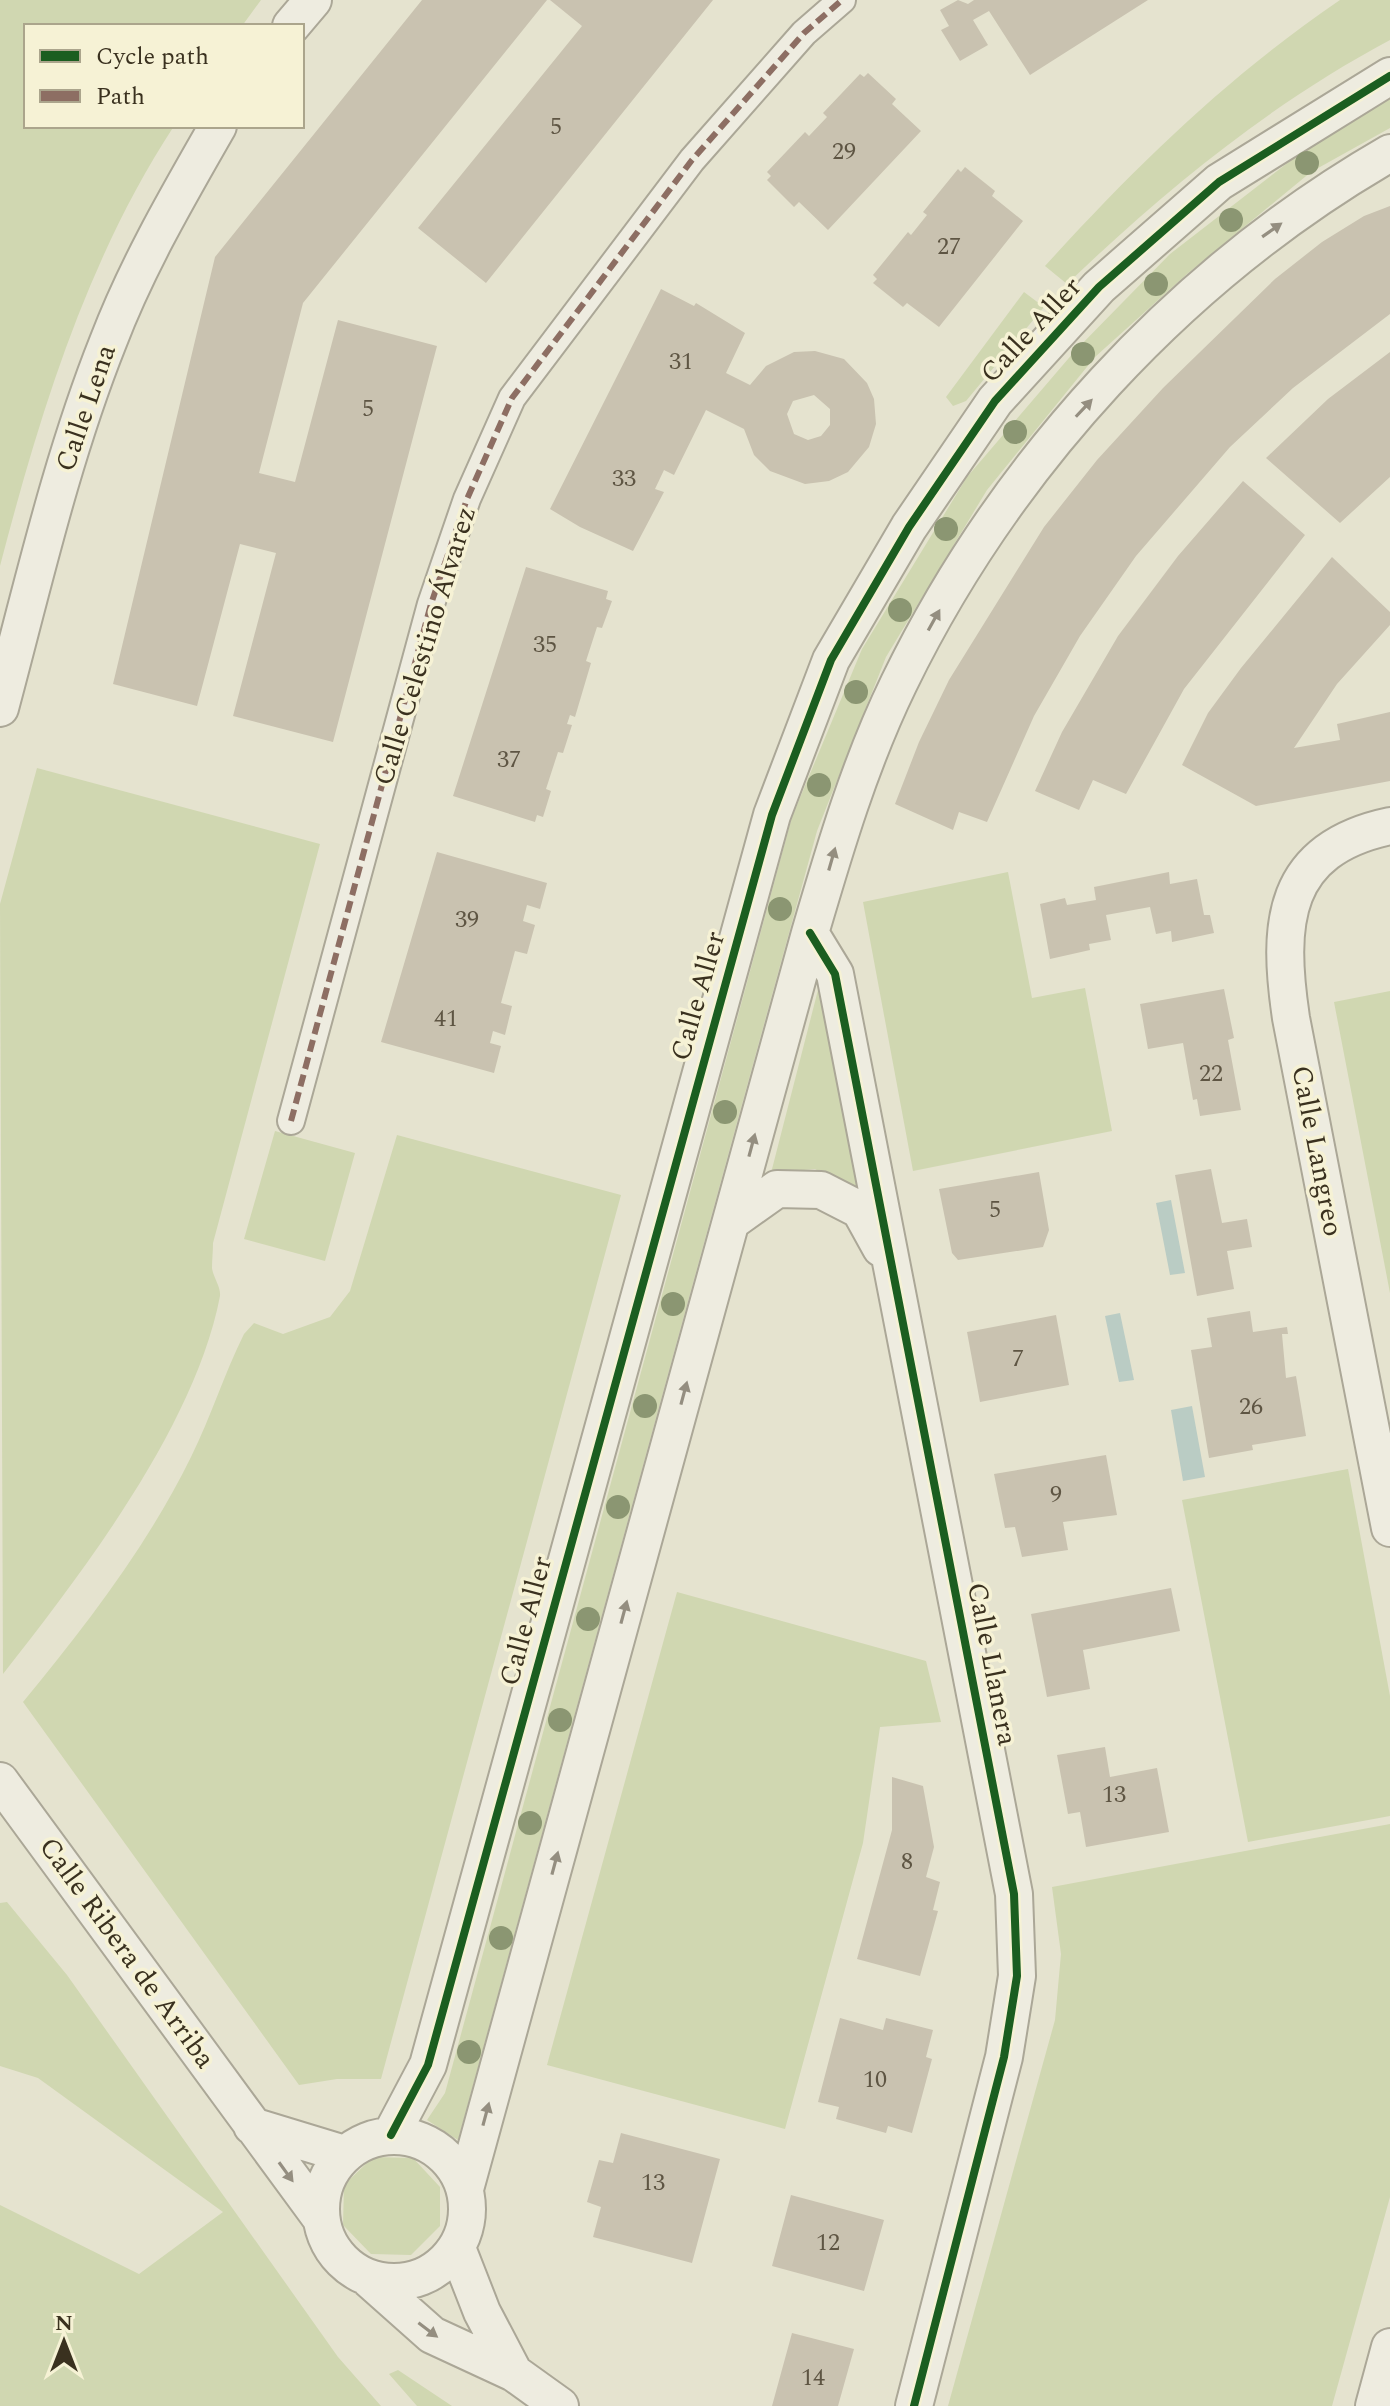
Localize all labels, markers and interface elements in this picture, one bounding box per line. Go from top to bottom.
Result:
legend [24,24,304,128]
text: Cycle path [96,39,209,75]
text: Path [96,79,145,115]
house number: 5 [550,109,562,145]
house number: 29 [832,134,856,170]
one-way arrow [1261,223,1282,238]
house number: 27 [937,229,961,265]
street label: Calle Aller [970,267,1092,393]
street label: Calle Lena [44,338,128,477]
house number: 31 [669,344,693,380]
house number: 5 [362,391,374,427]
one-way arrow [1074,399,1092,418]
house number: 33 [612,461,636,497]
street label: Calle Celestino Álvarez [362,501,488,791]
one-way arrow [927,609,941,631]
house number: 35 [533,627,557,663]
house number: 37 [497,742,521,778]
one-way arrow [826,846,839,870]
house number: 39 [455,902,479,938]
street label: Calle Aller [659,926,737,1066]
house number: 41 [434,1001,458,1037]
house number: 22 [1199,1056,1223,1092]
street label: Calle Langreo [1279,1062,1355,1240]
one-way arrow [747,1133,759,1158]
house number: 5 [989,1192,1001,1228]
house number: 7 [1012,1341,1024,1377]
one-way arrow [678,1381,690,1406]
house number: 26 [1239,1389,1263,1425]
house number: 9 [1050,1477,1062,1513]
street label: Calle Aller [488,1551,564,1691]
street label: Calle Llanera [955,1579,1029,1750]
one-way arrow [618,1600,631,1624]
house number: 13 [1102,1777,1126,1813]
street label: Calle Ribera de Arriba [28,1828,226,2078]
house number: 8 [901,1844,913,1880]
one-way arrow [549,1850,561,1875]
house number: 10 [863,2062,887,2098]
one-way arrow [480,2101,492,2126]
one-way arrow [278,2161,294,2183]
house number: 13 [641,2165,665,2201]
house number: 12 [816,2225,840,2261]
north arrow [24,2302,104,2382]
text: N [55,2307,73,2340]
one-way arrow [418,2321,438,2337]
house number: 14 [801,2360,825,2396]

